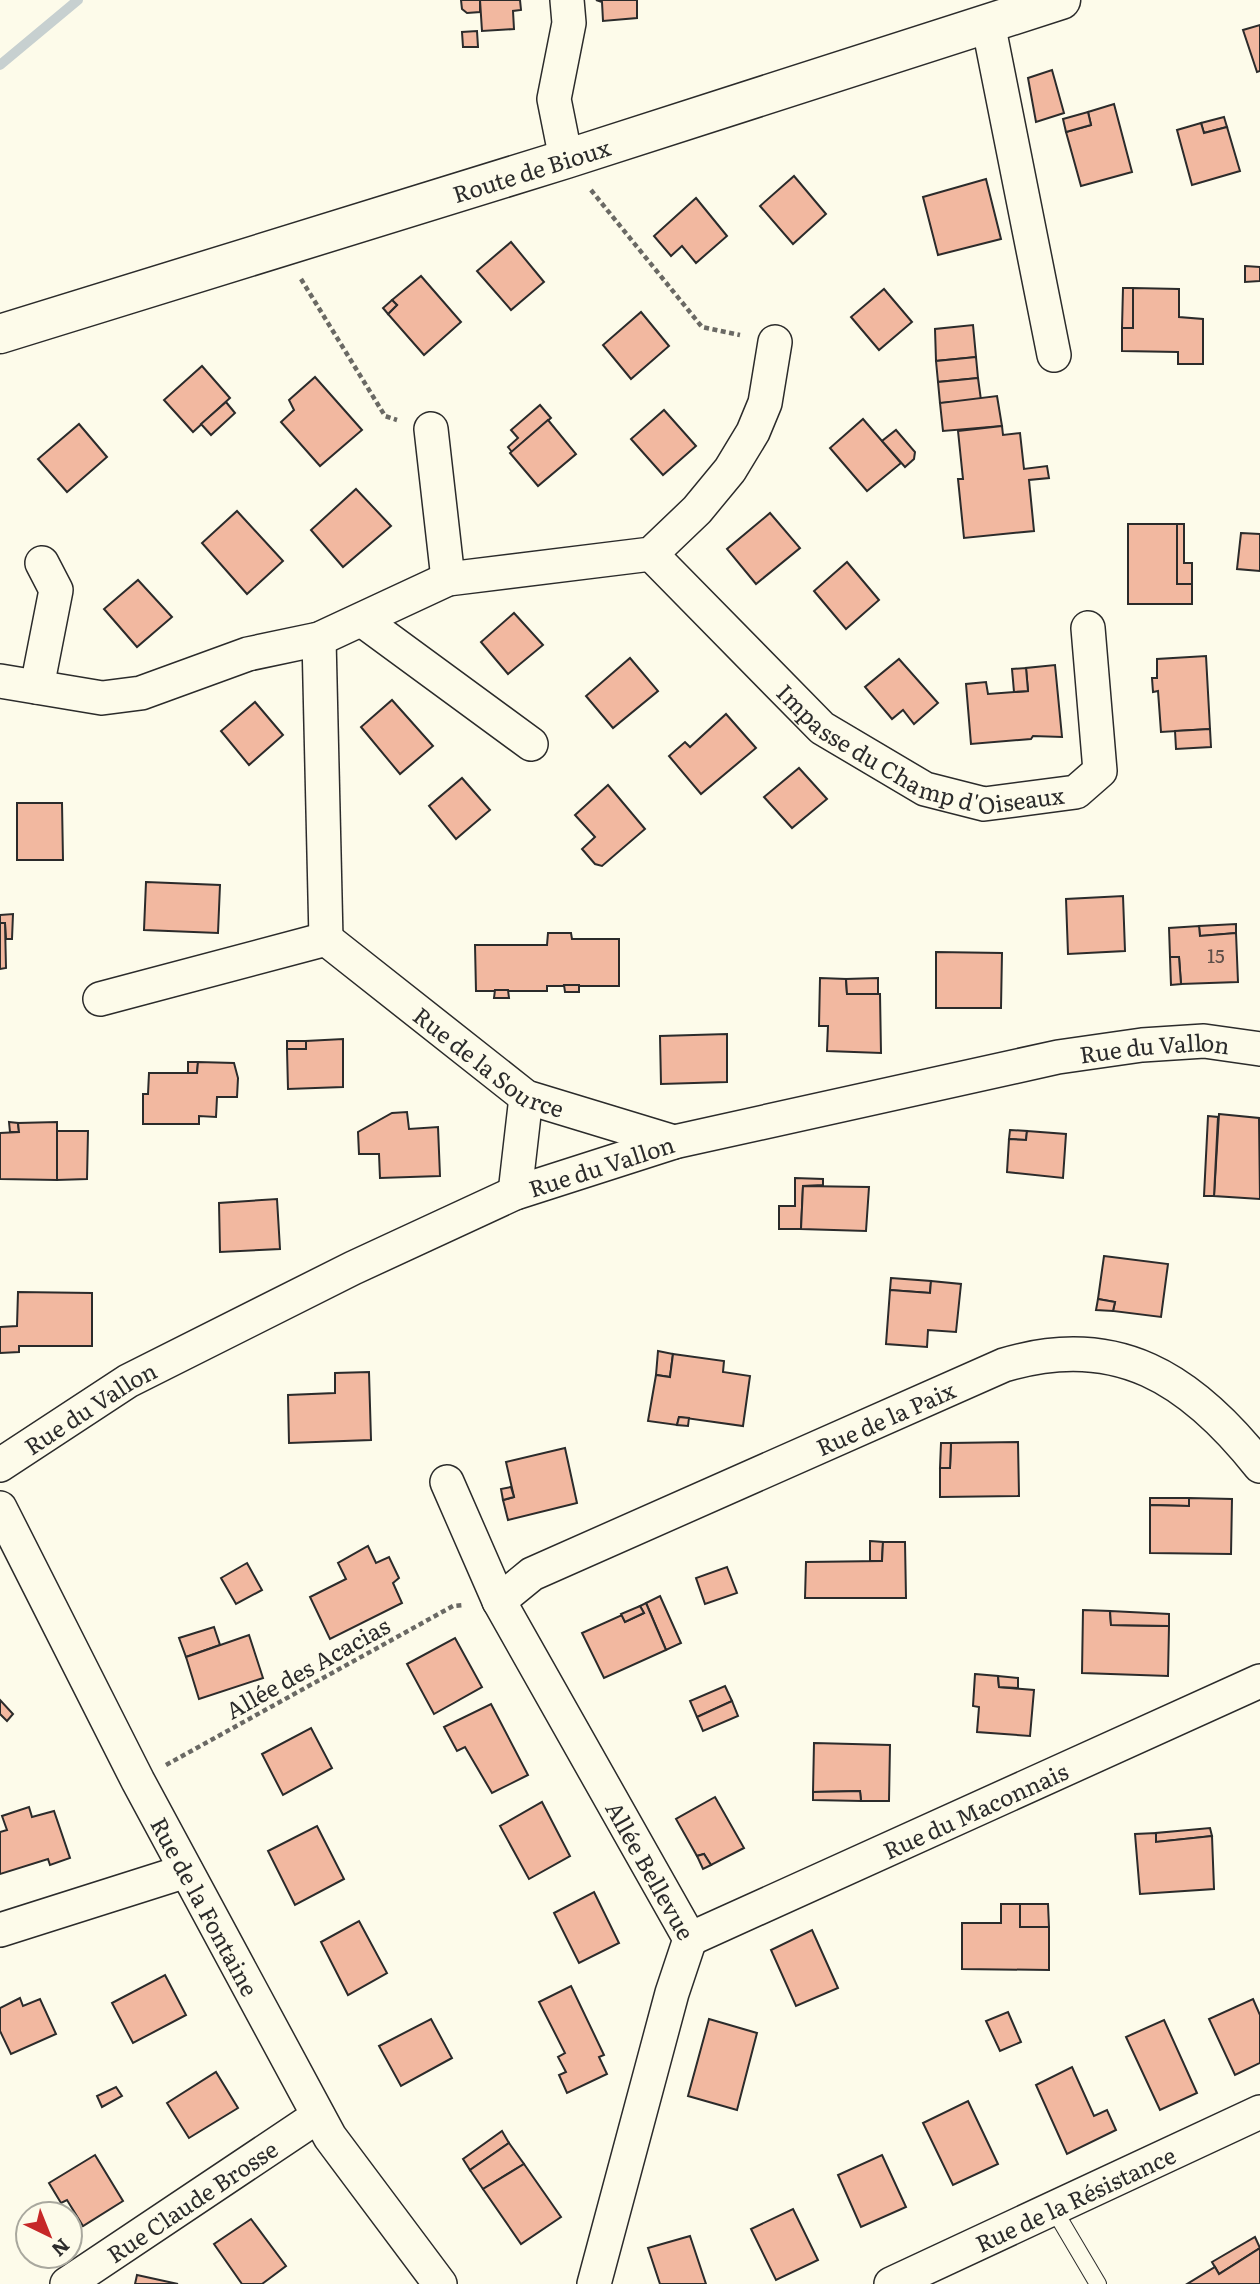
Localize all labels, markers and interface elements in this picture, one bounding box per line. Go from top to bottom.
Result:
street label: Route de Bioux [448,129,614,210]
street label: Impasse du Champ d'Oiseaux [770,675,1066,822]
house number: 15 [1207,941,1225,969]
street label: Rue de la Source [407,998,568,1125]
street label: Rue du Vallon [1077,1024,1232,1071]
street label: Rue du Vallon [524,1126,678,1205]
street label: Rue du Vallon [17,1353,162,1462]
street label: Rue de la Paix [810,1372,960,1463]
street label: Allée des Acacias [219,1608,395,1726]
street label: Rue du Maconnais [877,1753,1073,1867]
street label: Allée Bellevue [598,1795,704,1946]
street label: Rue de la Fontaine [143,1810,268,2002]
street label: Rue Claude Brosse [100,2131,284,2270]
street label: Rue de la Résistance [969,2137,1181,2260]
north arrow [14,2200,84,2270]
text: N [46,2232,77,2264]

